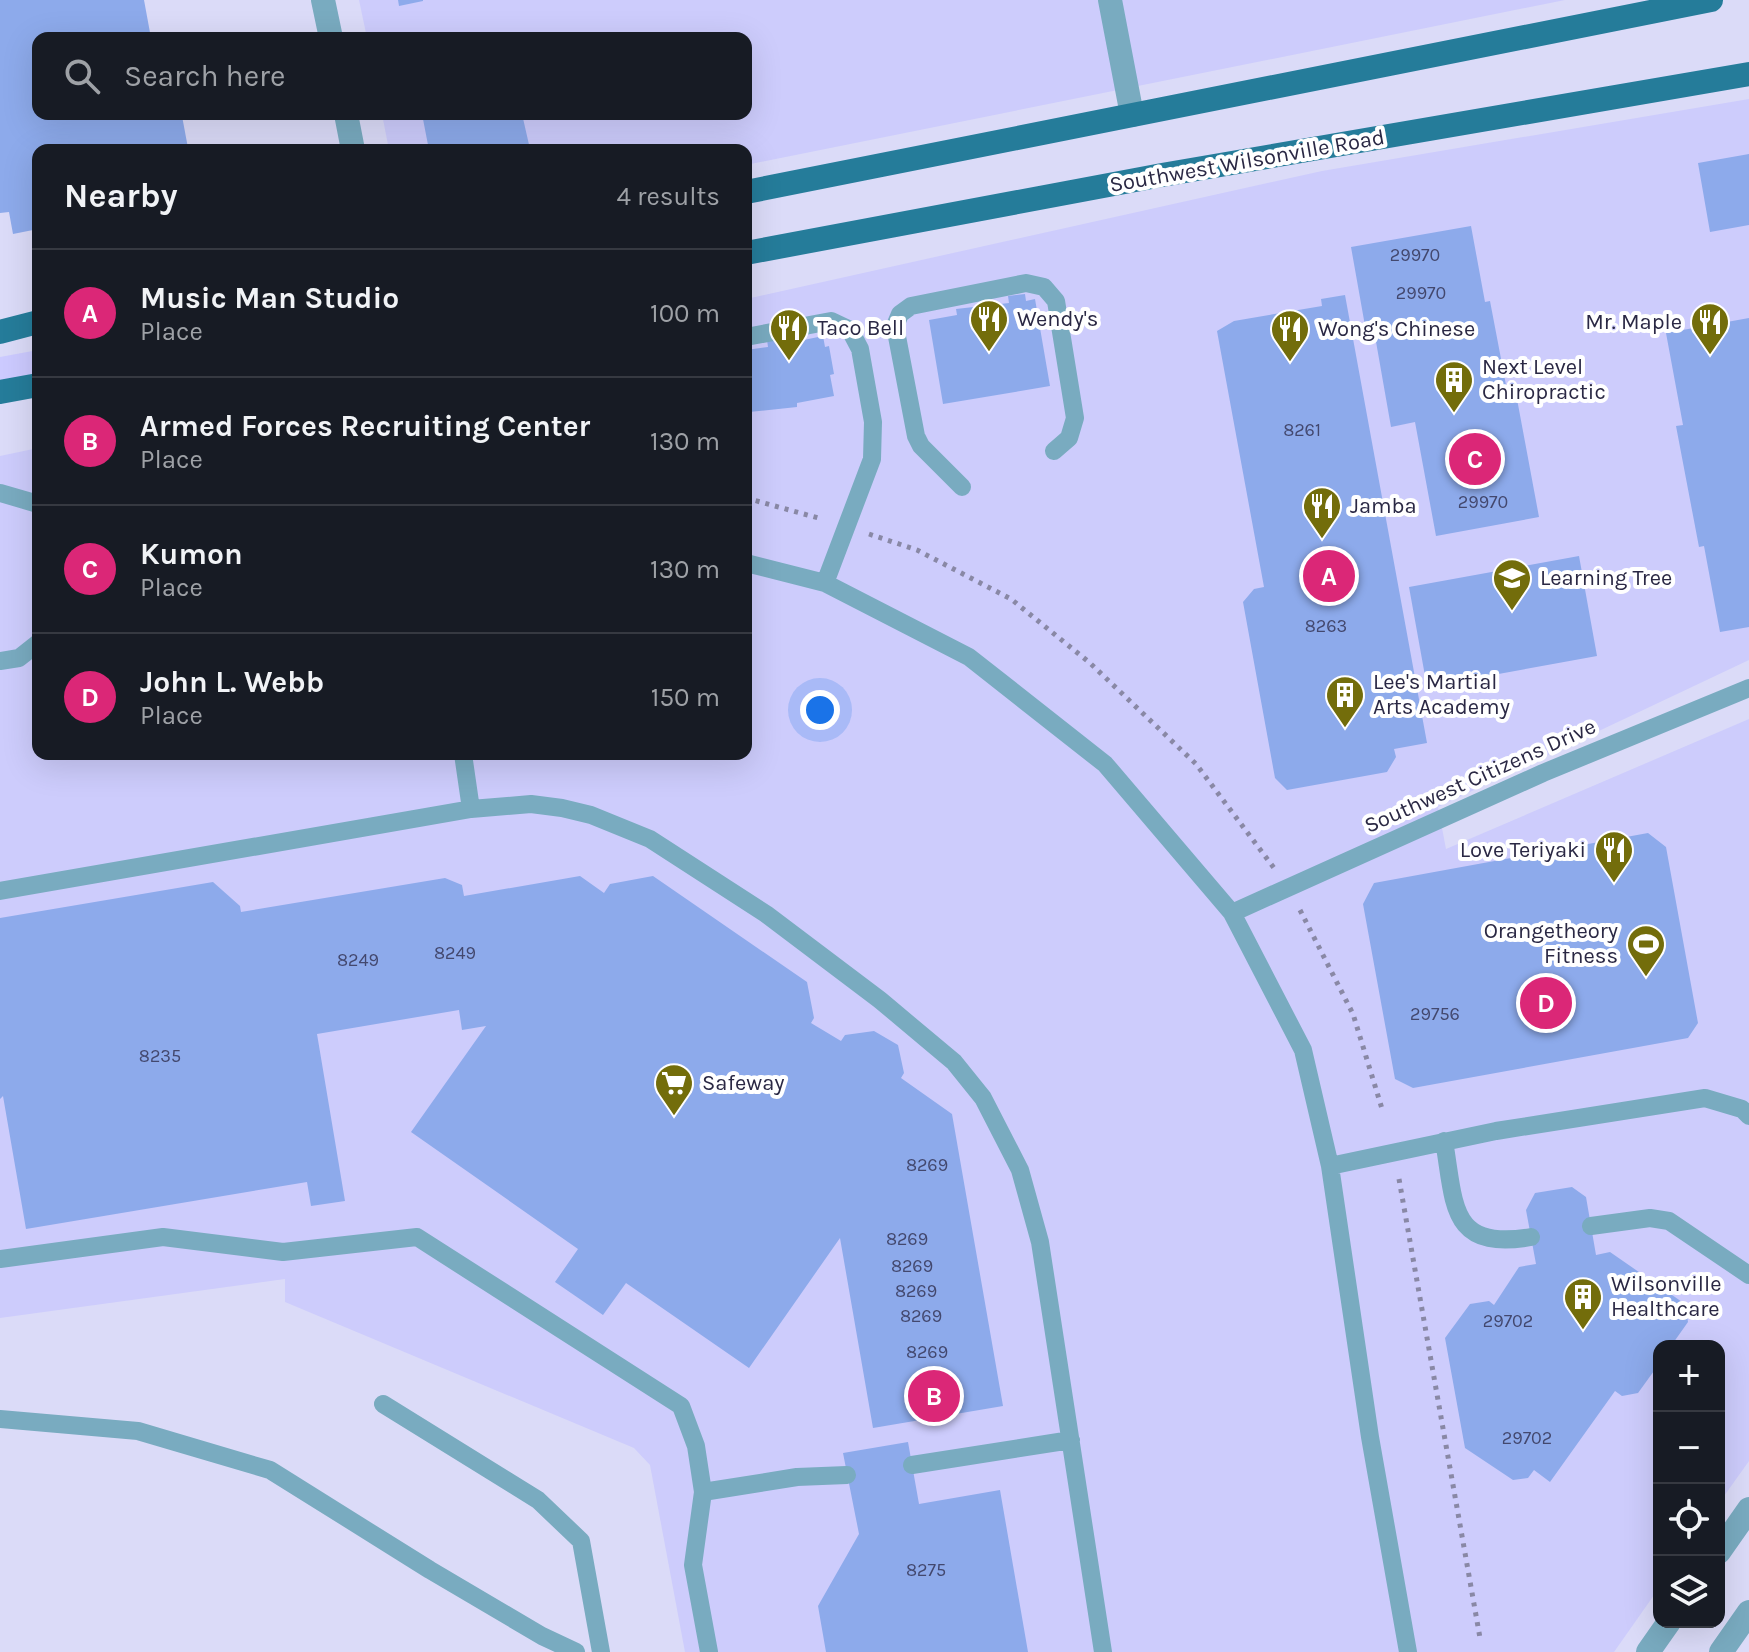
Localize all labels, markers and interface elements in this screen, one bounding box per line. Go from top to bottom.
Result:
search box [32,32,752,120]
icon: search [60,54,104,98]
text: Search here [124,58,285,94]
street label: Southwest Wilsonville Road [1107,124,1387,198]
text: Nearby [64,176,178,216]
text: 4 results [616,181,720,212]
house number: 29970 [1390,244,1440,266]
text: Music Man Studio [140,280,399,316]
house number: 29970 [1396,282,1446,304]
text: A [82,298,98,329]
text: 100 m [650,298,720,329]
restaurant icon: Wendy's [968,298,1010,353]
restaurant icon: Mr. Maple [1689,301,1731,356]
place label: Wendy's [1017,306,1098,332]
restaurant icon: Taco Bell [768,307,810,362]
restaurant icon: Wong's Chinese [1269,308,1311,363]
place label: Mr. Maple [1585,309,1682,335]
place label: Taco Bell [817,315,904,341]
text: Place [140,316,203,347]
place label: Wong's Chinese [1318,316,1475,342]
place label: Next Level Chiropractic [1482,354,1606,405]
building icon: Next Level Chiropractic [1433,359,1475,414]
text: Armed Forces Recruiting Center [140,408,590,444]
house number: 8261 [1283,419,1321,441]
text: B [82,426,98,457]
text: 130 m [650,426,720,457]
pin: C [1449,429,1501,489]
text: Place [140,444,203,475]
restaurant icon: Jamba [1301,485,1343,540]
house number: 29970 [1458,491,1508,513]
place label: Jamba [1350,493,1417,519]
text: Kumon [140,536,243,572]
pin: A [1303,546,1355,606]
text: C [82,554,98,585]
text: 130 m [650,554,720,585]
school or university icon: Learning Tree [1491,557,1533,612]
place label: Learning Tree [1540,565,1672,591]
text: Place [140,572,203,603]
house number: 8263 [1305,615,1347,637]
text: John L. Webb [140,664,324,700]
place label: Lee's Martial Arts Academy [1373,669,1510,720]
building icon: Lee's Martial Arts Academy [1324,674,1366,729]
text: D [81,682,99,713]
text: 150 m [651,682,720,713]
your location [800,690,840,730]
text: Place [140,700,203,731]
street label: Southwest Citizens Drive [1360,713,1600,839]
restaurant icon: Love Teriyaki [1593,829,1635,884]
place label: Love Teriyaki [1460,837,1586,863]
place label: Orangetheory Fitness [1484,918,1618,969]
sports icon: Orangetheory Fitness [1625,923,1667,978]
house number: 8249 [434,942,476,964]
house number: 8249 [337,949,379,971]
pin: D [1520,973,1572,1033]
house number: 29756 [1410,1003,1460,1025]
house number: 8235 [139,1045,181,1067]
supermarket icon: Safeway [653,1062,695,1117]
place label: Safeway [702,1070,785,1096]
house number: 8269 [906,1154,948,1176]
house number: 8269 [886,1228,928,1250]
house number: 8269 [891,1255,933,1277]
place label: Wilsonville Healthcare [1611,1271,1721,1322]
building icon: Wilsonville Healthcare [1562,1276,1604,1331]
house number: 8269 [895,1280,937,1302]
house number: 8269 [900,1305,942,1327]
house number: 29702 [1483,1310,1533,1332]
map controls [1653,1340,1725,1628]
button: + [1653,1340,1725,1412]
house number: 8269 [906,1341,948,1363]
pin: B [908,1366,960,1426]
button: − [1653,1412,1725,1484]
house number: 29702 [1502,1427,1552,1449]
button: locate [1653,1484,1725,1556]
button: layers [1653,1556,1725,1628]
house number: 8275 [906,1559,946,1581]

